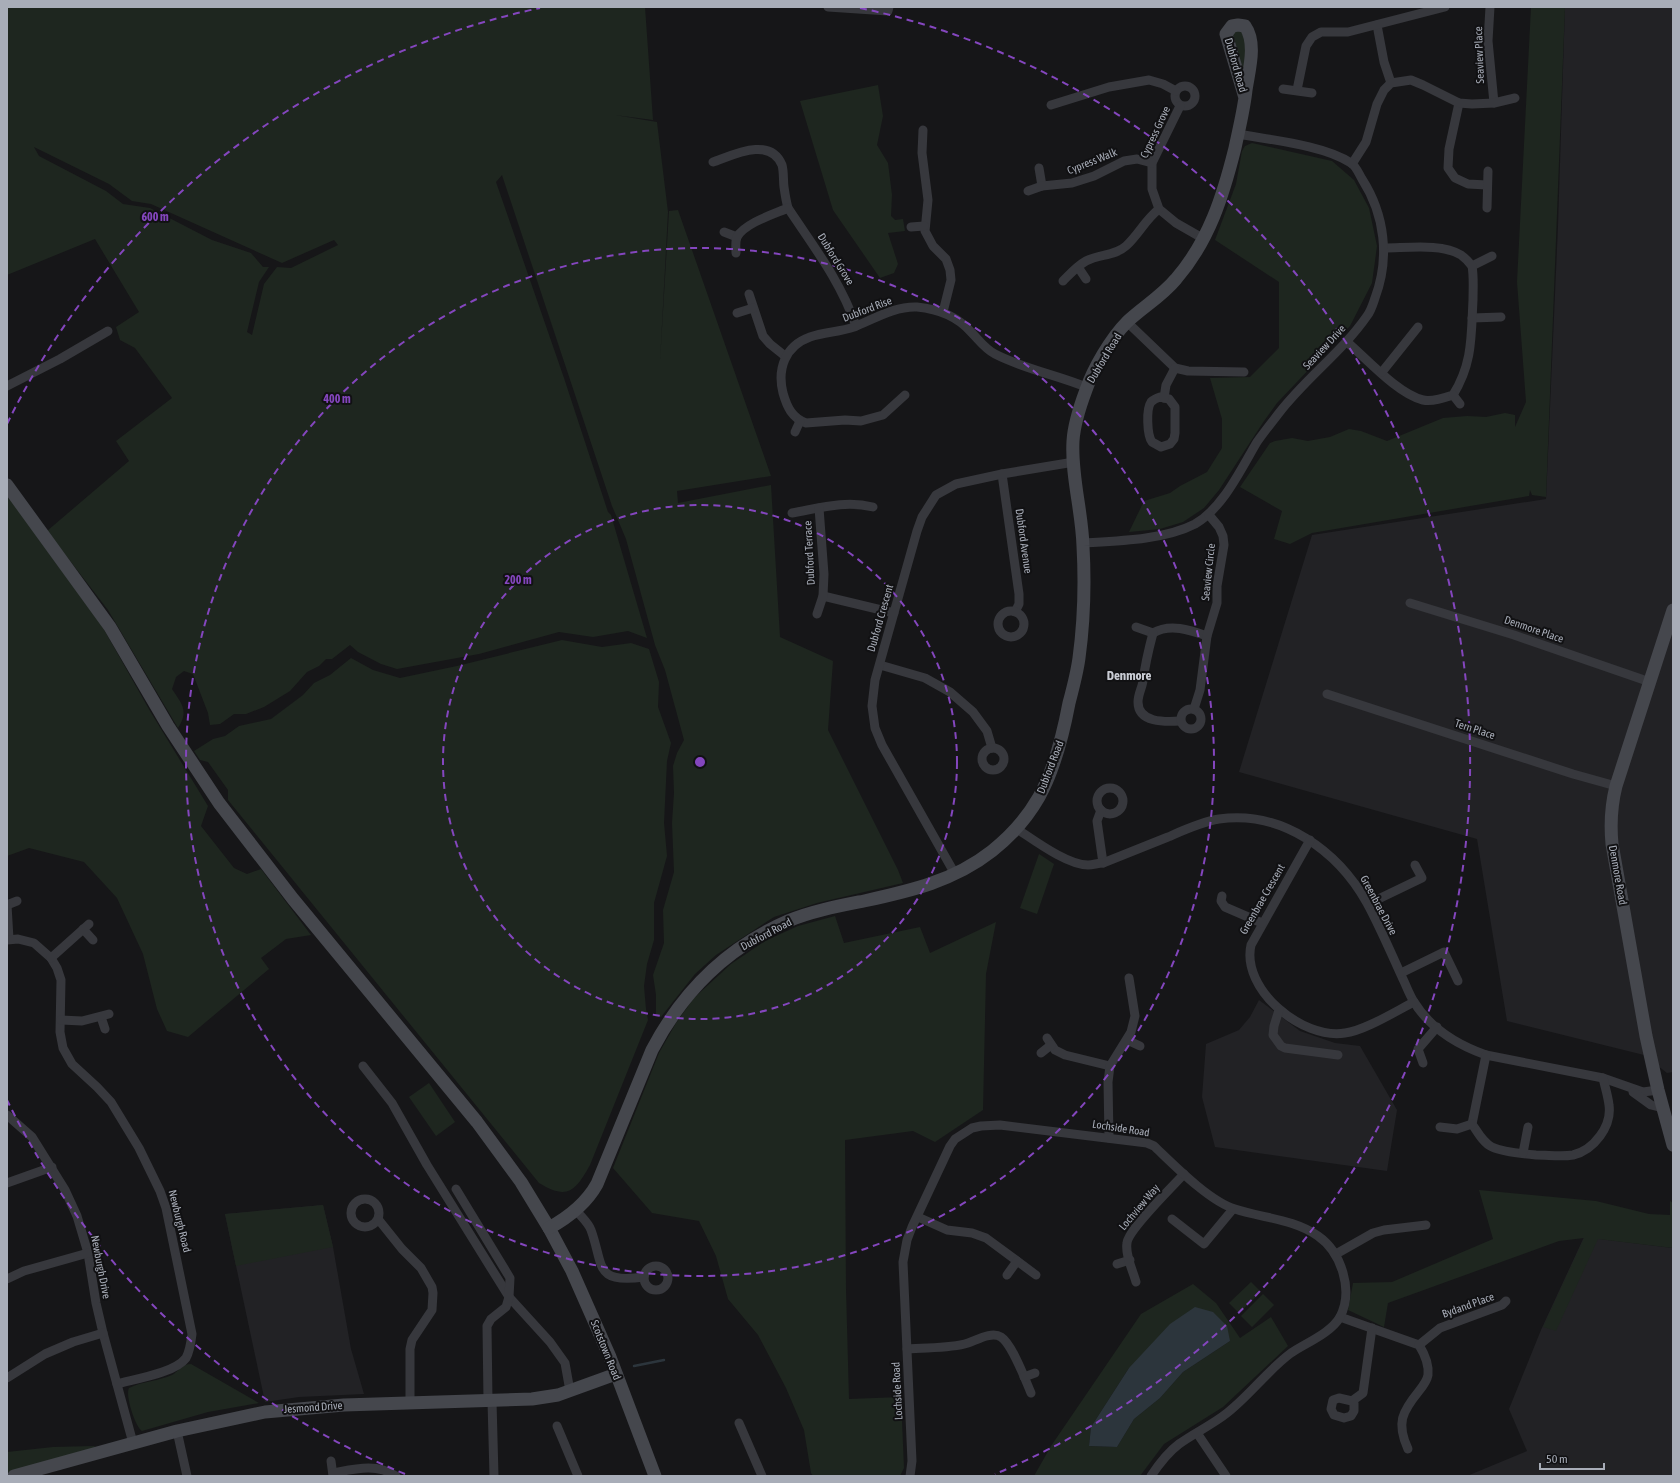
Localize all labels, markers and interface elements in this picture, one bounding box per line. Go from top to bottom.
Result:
street label: Seaview Place [1472,26,1486,84]
street label: Dubford Road [1223,36,1249,94]
street label: Cypress Grove [1138,104,1172,160]
street label: Cypress Walk [1065,146,1119,176]
text: 600 m [141,210,169,224]
street label: Dubford Grove [815,231,857,287]
street label: Dubford Rise [841,294,893,324]
street label: Seaview Drive [1300,322,1348,372]
street label: Dubford Road [1084,331,1124,385]
text: 400 m [322,392,351,406]
street label: Dubford Avenue [1014,508,1034,574]
street label: Dubford Terrace [801,520,817,586]
street label: Seaview Circle [1199,543,1217,601]
text: 200 m [504,573,532,587]
street label: Dubford Crescent [865,583,895,653]
street label: Denmore Place [1503,613,1565,645]
district label: Denmore [1107,668,1151,683]
street label: Tern Place [1453,717,1497,741]
street label: Dubford Road [1034,739,1066,795]
centre of rings [693,755,707,769]
street label: Denmore Road [1607,844,1629,906]
street label: Greenbrae Crescent [1237,862,1287,936]
street label: Greenbrae Drive [1358,873,1400,937]
street label: Dubford Road [739,916,793,952]
street label: Lochside Road [1091,1118,1151,1138]
street label: Lochview Way [1116,1181,1162,1232]
street label: Newburgh Road [166,1189,194,1253]
street label: Newburgh Drive [89,1234,113,1300]
street label: Bydand Place [1440,1290,1496,1320]
street label: Scotstown Road [589,1318,623,1382]
street label: Lochside Road [889,1362,905,1420]
street label: Jesmond Drive [283,1399,343,1415]
scale bar [1540,1445,1604,1471]
text: 50 m [1546,1452,1568,1466]

